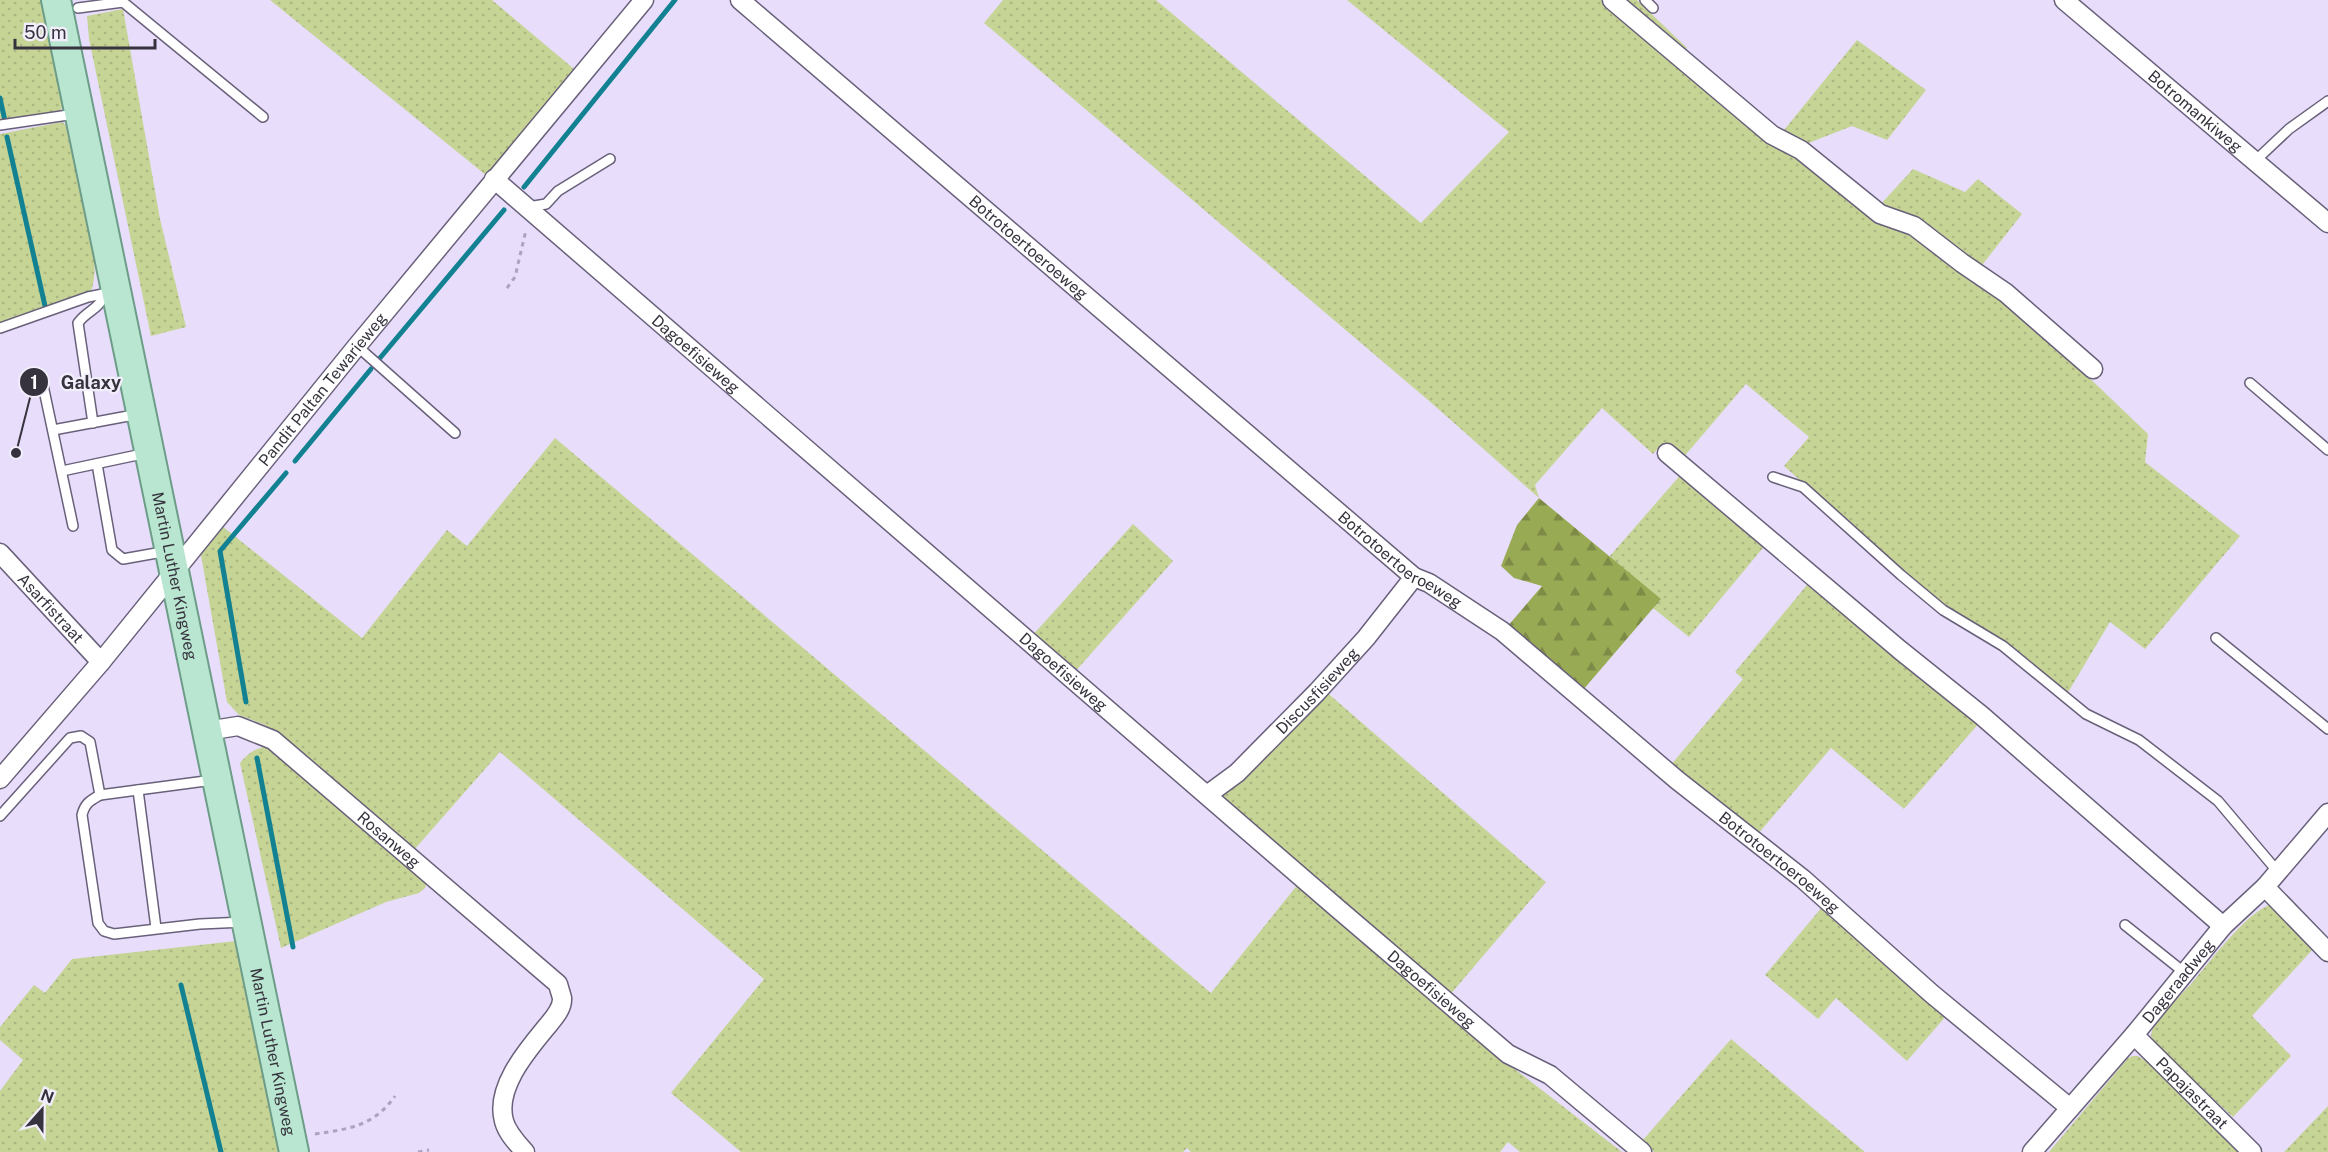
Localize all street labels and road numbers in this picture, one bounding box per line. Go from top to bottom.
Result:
street label: Botromankiweg [2144,66,2246,156]
street label: Botrotoertoeroeweg [965,191,1092,304]
street label: Pandit Paltan Tewarieweg [255,309,391,470]
street label: Dagoefisieweg [648,311,744,397]
street label: Martin Luther Kingweg [148,490,201,662]
street label: Botrotoertoeroeweg [1334,507,1466,612]
street label: Asarfistraat [14,570,88,647]
street label: Dagoefisieweg [1015,629,1111,715]
street label: Discusfisieweg [1272,644,1363,738]
street label: Rosanweg [353,808,424,872]
street label: Botrotoertoeroeweg [1715,808,1844,917]
street label: Dageraadweg [2139,935,2219,1027]
street label: Dagoefisieweg [1383,946,1479,1032]
street label: Martin Luther Kingweg [246,966,299,1138]
street label: Papajastraat [2152,1053,2232,1133]

